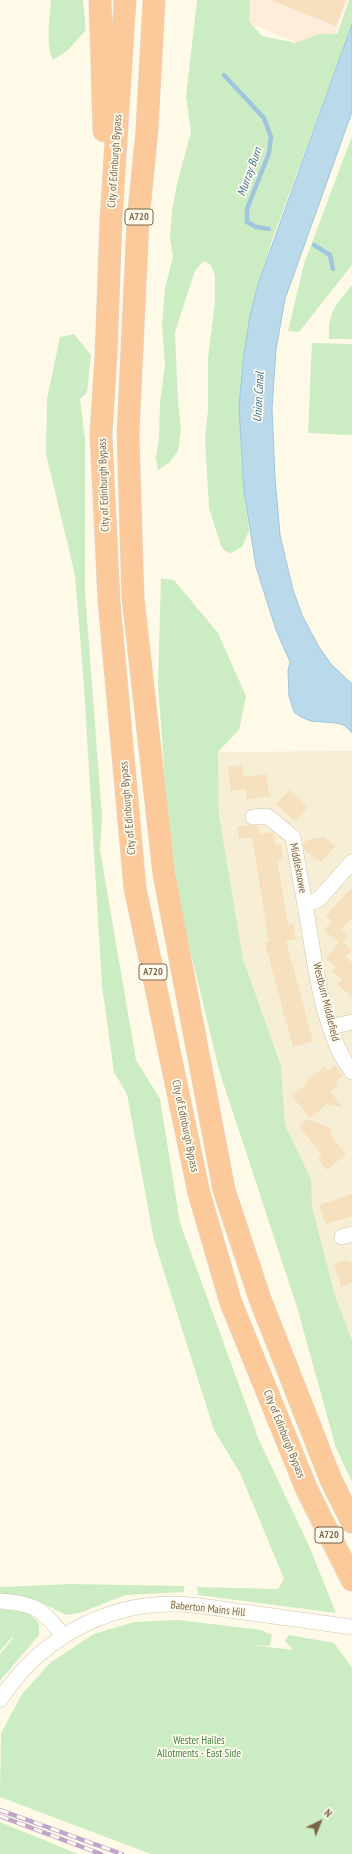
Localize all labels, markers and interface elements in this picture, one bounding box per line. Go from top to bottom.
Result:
street label: City of Edinburgh Bypass [105,114,125,208]
water label: Murray Burn [235,146,265,198]
road number: A720 [125,209,153,225]
water label: Union Canal [250,372,268,422]
street label: City of Edinburgh Bypass [96,438,112,532]
street label: City of Edinburgh Bypass [117,761,139,855]
street label: Middleknowe [287,842,309,894]
street label: Westburn Middlefield [310,961,342,1043]
road number: A720 [139,964,167,980]
street label: City of Edinburgh Bypass [169,1079,201,1173]
street label: City of Edinburgh Bypass [260,1388,308,1480]
road number: A720 [315,1527,343,1543]
street label: Baberton Mains Hill [170,1599,246,1619]
park label: Wester Hailes Allotments - East Side [157,1734,241,1760]
north arrow [300,1802,340,1842]
text: N [321,1806,335,1820]

